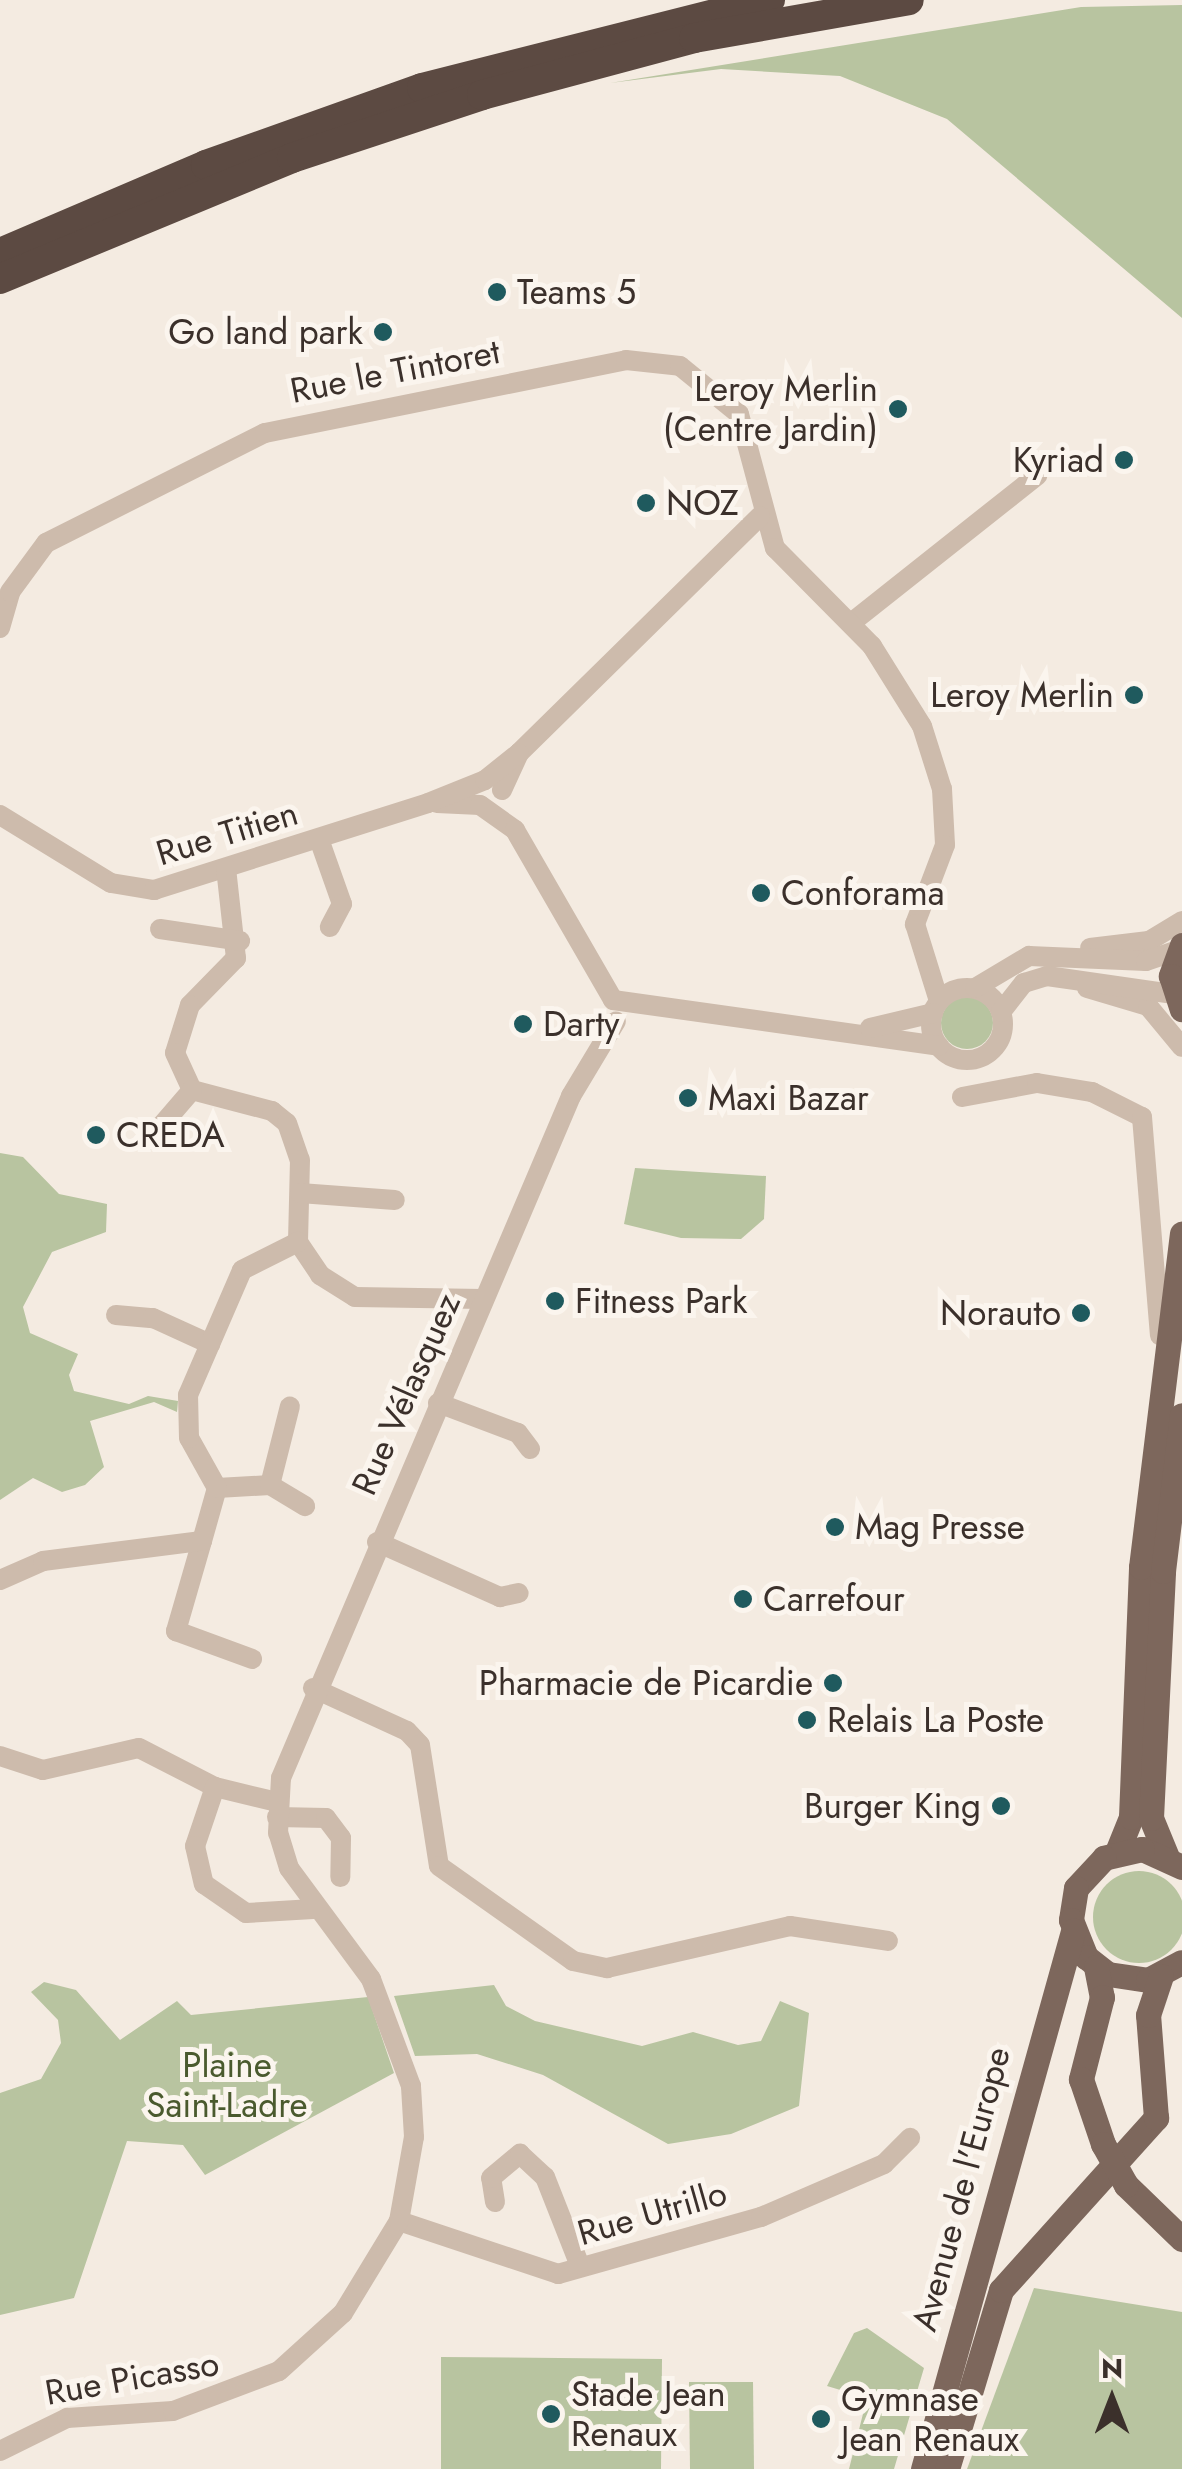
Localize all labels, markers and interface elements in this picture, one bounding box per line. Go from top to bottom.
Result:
place label: Teams 5 [517,271,636,313]
marker: Teams 5 [486,281,508,303]
place label: Go land park [168,311,363,353]
marker: Go land park [372,321,394,343]
street label: Rue le Tintoret [287,330,503,412]
place label: Leroy Merlin (Centre Jardin) [663,368,878,450]
marker: Leroy Merlin (Centre Jardin) [887,398,909,420]
place label: Kyriad [1013,439,1104,481]
marker: Kyriad [1113,449,1135,471]
place label: NOZ [666,482,739,524]
marker: NOZ [635,492,657,514]
place label: Leroy Merlin [930,674,1114,716]
marker: Leroy Merlin [1123,684,1145,706]
street label: Rue Titien [151,792,303,874]
place label: Conforama [781,872,945,914]
marker: Conforama [750,882,772,904]
place label: Darty [543,1003,619,1045]
marker: Darty [512,1013,534,1035]
place label: Maxi Bazar [708,1077,869,1119]
marker: Maxi Bazar [677,1087,699,1109]
place label: CREDA [116,1114,225,1156]
marker: CREDA [85,1124,107,1146]
place label: Fitness Park [575,1280,747,1322]
street label: Rue Vélasquez [343,1287,469,1501]
marker: Fitness Park [544,1290,566,1312]
place label: Norauto [940,1292,1061,1334]
marker: Norauto [1070,1302,1092,1324]
place label: Mag Presse [855,1506,1025,1548]
marker: Mag Presse [824,1516,846,1538]
place label: Carrefour [763,1578,905,1620]
marker: Carrefour [732,1588,754,1610]
place label: Pharmacie de Picardie [479,1662,813,1704]
marker: Pharmacie de Picardie [822,1672,844,1694]
place label: Relais La Poste [827,1699,1044,1741]
marker: Relais La Poste [796,1709,818,1731]
place label: Burger King [804,1785,981,1827]
marker: Burger King [990,1795,1012,1817]
street label: Avenue de l'Europe [903,2042,1019,2336]
park label: Plaine Saint-Ladre [146,2044,308,2126]
street label: Rue Utrillo [573,2172,731,2254]
street label: Rue Picasso [42,2342,222,2414]
text: N [1101,2348,1123,2389]
north arrow [1062,2349,1162,2449]
place label: Stade Jean Renaux [571,2373,726,2455]
place label: Gymnase Jean Renaux [841,2378,1019,2460]
marker: Stade Jean Renaux [540,2403,562,2425]
marker: Gymnase Jean Renaux [810,2408,832,2430]

